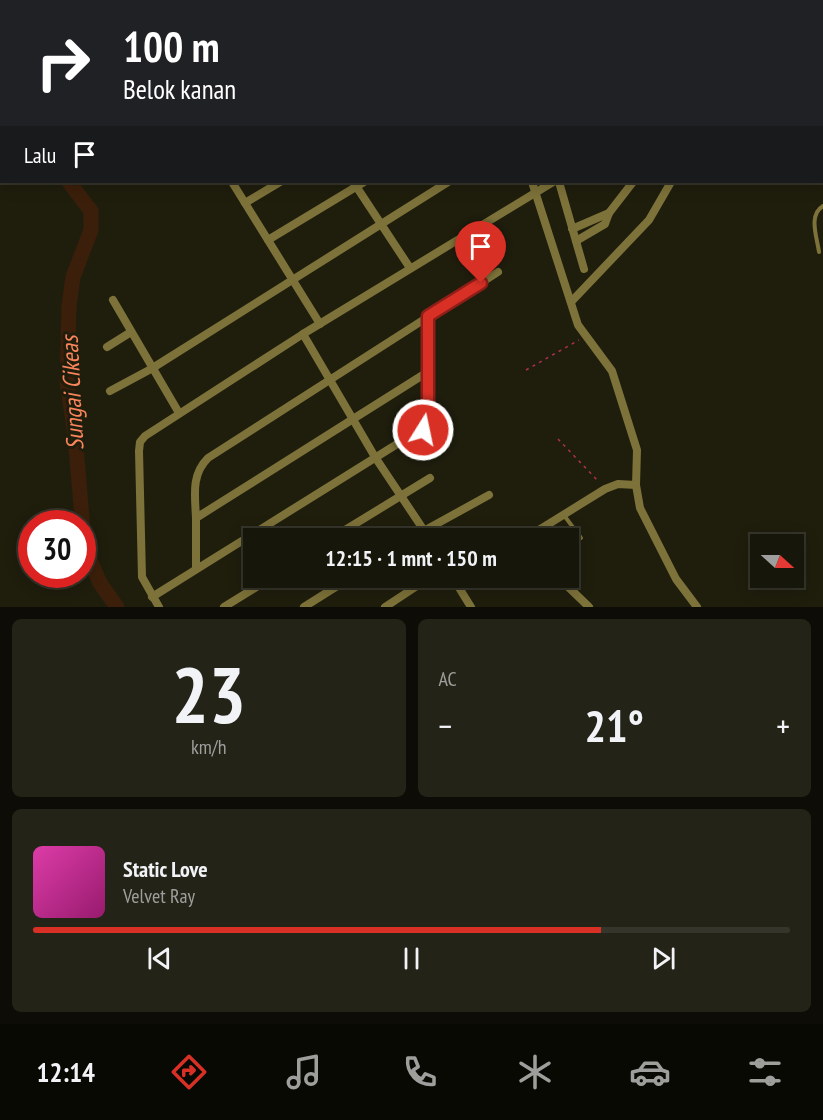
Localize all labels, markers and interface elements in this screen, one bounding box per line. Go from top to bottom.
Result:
text: 100 m [123,19,220,74]
icon: right [24,24,102,102]
text: Belok kanan [123,72,236,106]
icon: arrive [68,138,101,171]
text: Lalu [24,141,56,169]
pin [455,221,506,283]
icon: arrive [464,230,497,263]
water label: Sungai Cikeas [53,332,90,451]
position arrow [391,398,455,462]
speed limit sign: 30 [18,510,96,588]
north arrow [750,534,804,588]
map controls [750,534,804,588]
text: 12:15 · 1 mnt · 150 m [325,544,497,572]
text: 23 [171,644,246,745]
text: AC [439,666,457,692]
text: 21° [585,696,644,754]
text: − [439,704,452,747]
text: + [776,704,790,747]
text: km/h [191,734,226,760]
text: Static Love [123,855,208,883]
text: Velvet Ray [123,883,195,909]
icon: previous [143,942,176,975]
icon: pause [395,942,428,975]
icon: next [647,942,680,975]
icon: directions [168,1051,210,1093]
icon: music [283,1051,325,1093]
icon: phone [399,1051,441,1093]
icon: climate [514,1051,556,1093]
icon: car [629,1051,671,1093]
icon: filters [744,1051,786,1093]
text: 12:14 [37,1055,95,1089]

